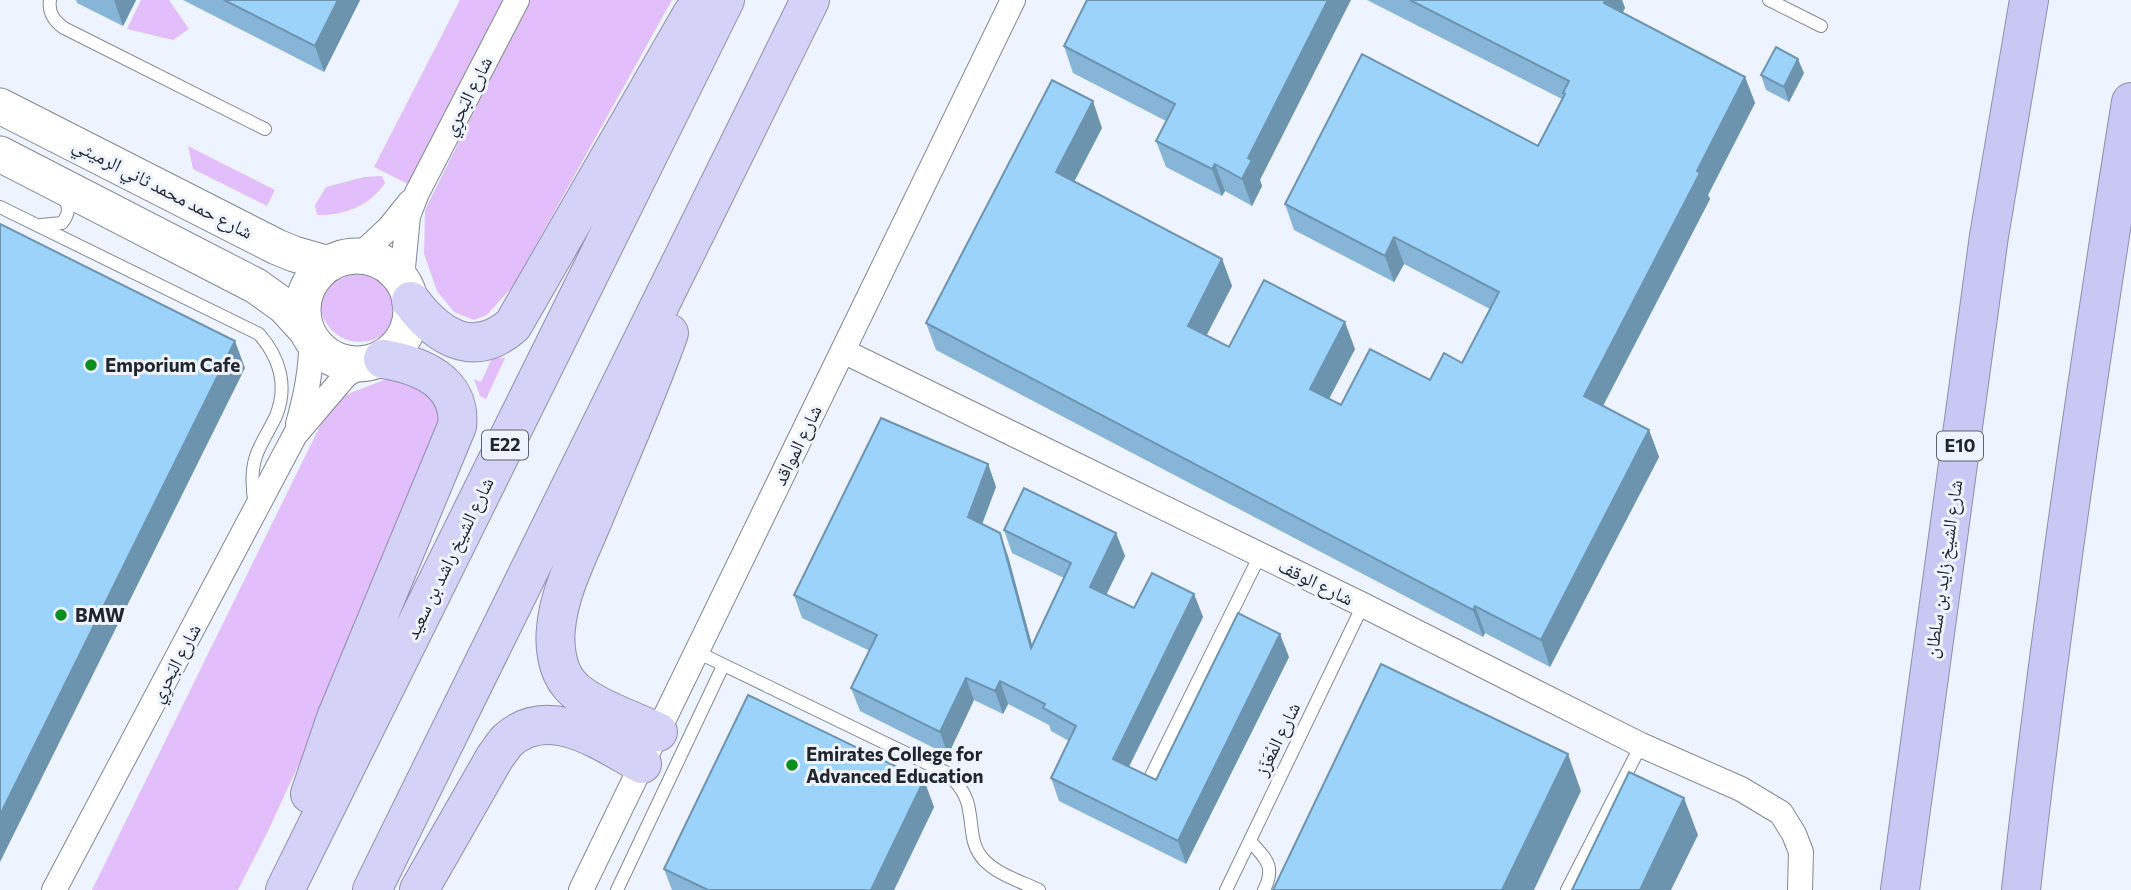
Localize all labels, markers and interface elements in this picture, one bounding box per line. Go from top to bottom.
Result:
street label: شارع البَحرِي [437,52,501,141]
street label: شارع حمد محمد ثاني الرميثي [67,132,257,247]
place label: Emporium Cafe [105,353,240,376]
marker: Emporium Cafe [83,357,99,373]
street label: شارع المواقد [767,401,827,489]
road number: E22 [482,430,528,460]
road number: E10 [1937,432,1983,461]
street label: شارع الشيخ راشد بن سعيد [399,473,500,643]
street label: شارع الشيخ زايد بن سلطان [1919,478,1968,660]
street label: شارع الوقف [1274,554,1358,610]
place label: BMW [75,603,125,626]
marker: BMW [53,607,69,623]
street label: شارع البَحرِي [144,619,209,708]
street label: شارع المُعَزَز [1248,698,1305,781]
place label: Emirates College for Advanced Education [806,742,984,787]
marker: Emirates College for Advanced Education [784,757,800,773]

